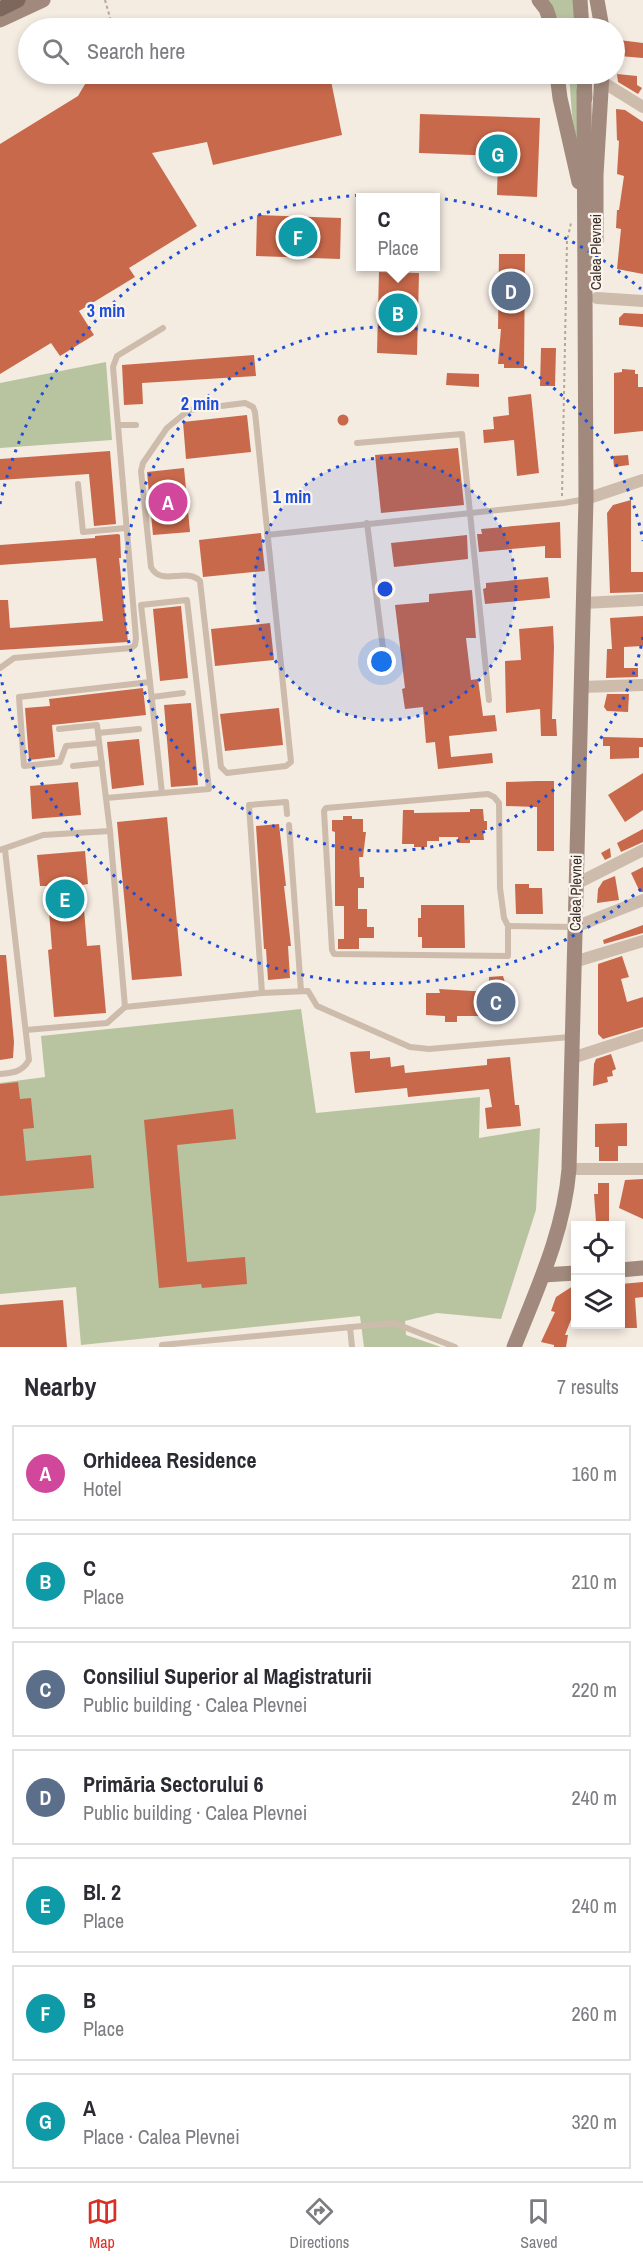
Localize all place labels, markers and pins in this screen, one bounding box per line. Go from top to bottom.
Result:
pin: G [478,132,518,176]
pin: F [278,214,318,260]
pin: D [492,268,530,314]
pin: B [378,290,418,336]
pin: A [148,480,188,524]
centre of rings [375,579,395,599]
pin: E [46,876,84,922]
pin: C [476,980,516,1024]

